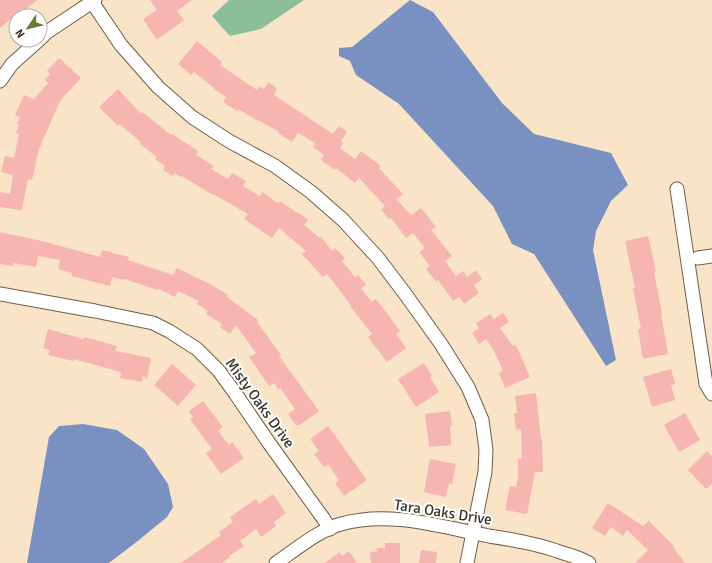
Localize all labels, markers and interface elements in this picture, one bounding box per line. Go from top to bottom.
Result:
north arrow [8,8,48,48]
text: N [13,27,28,40]
street label: Misty Oaks Drive [221,355,299,451]
street label: Tara Oaks Drive [393,495,493,529]

